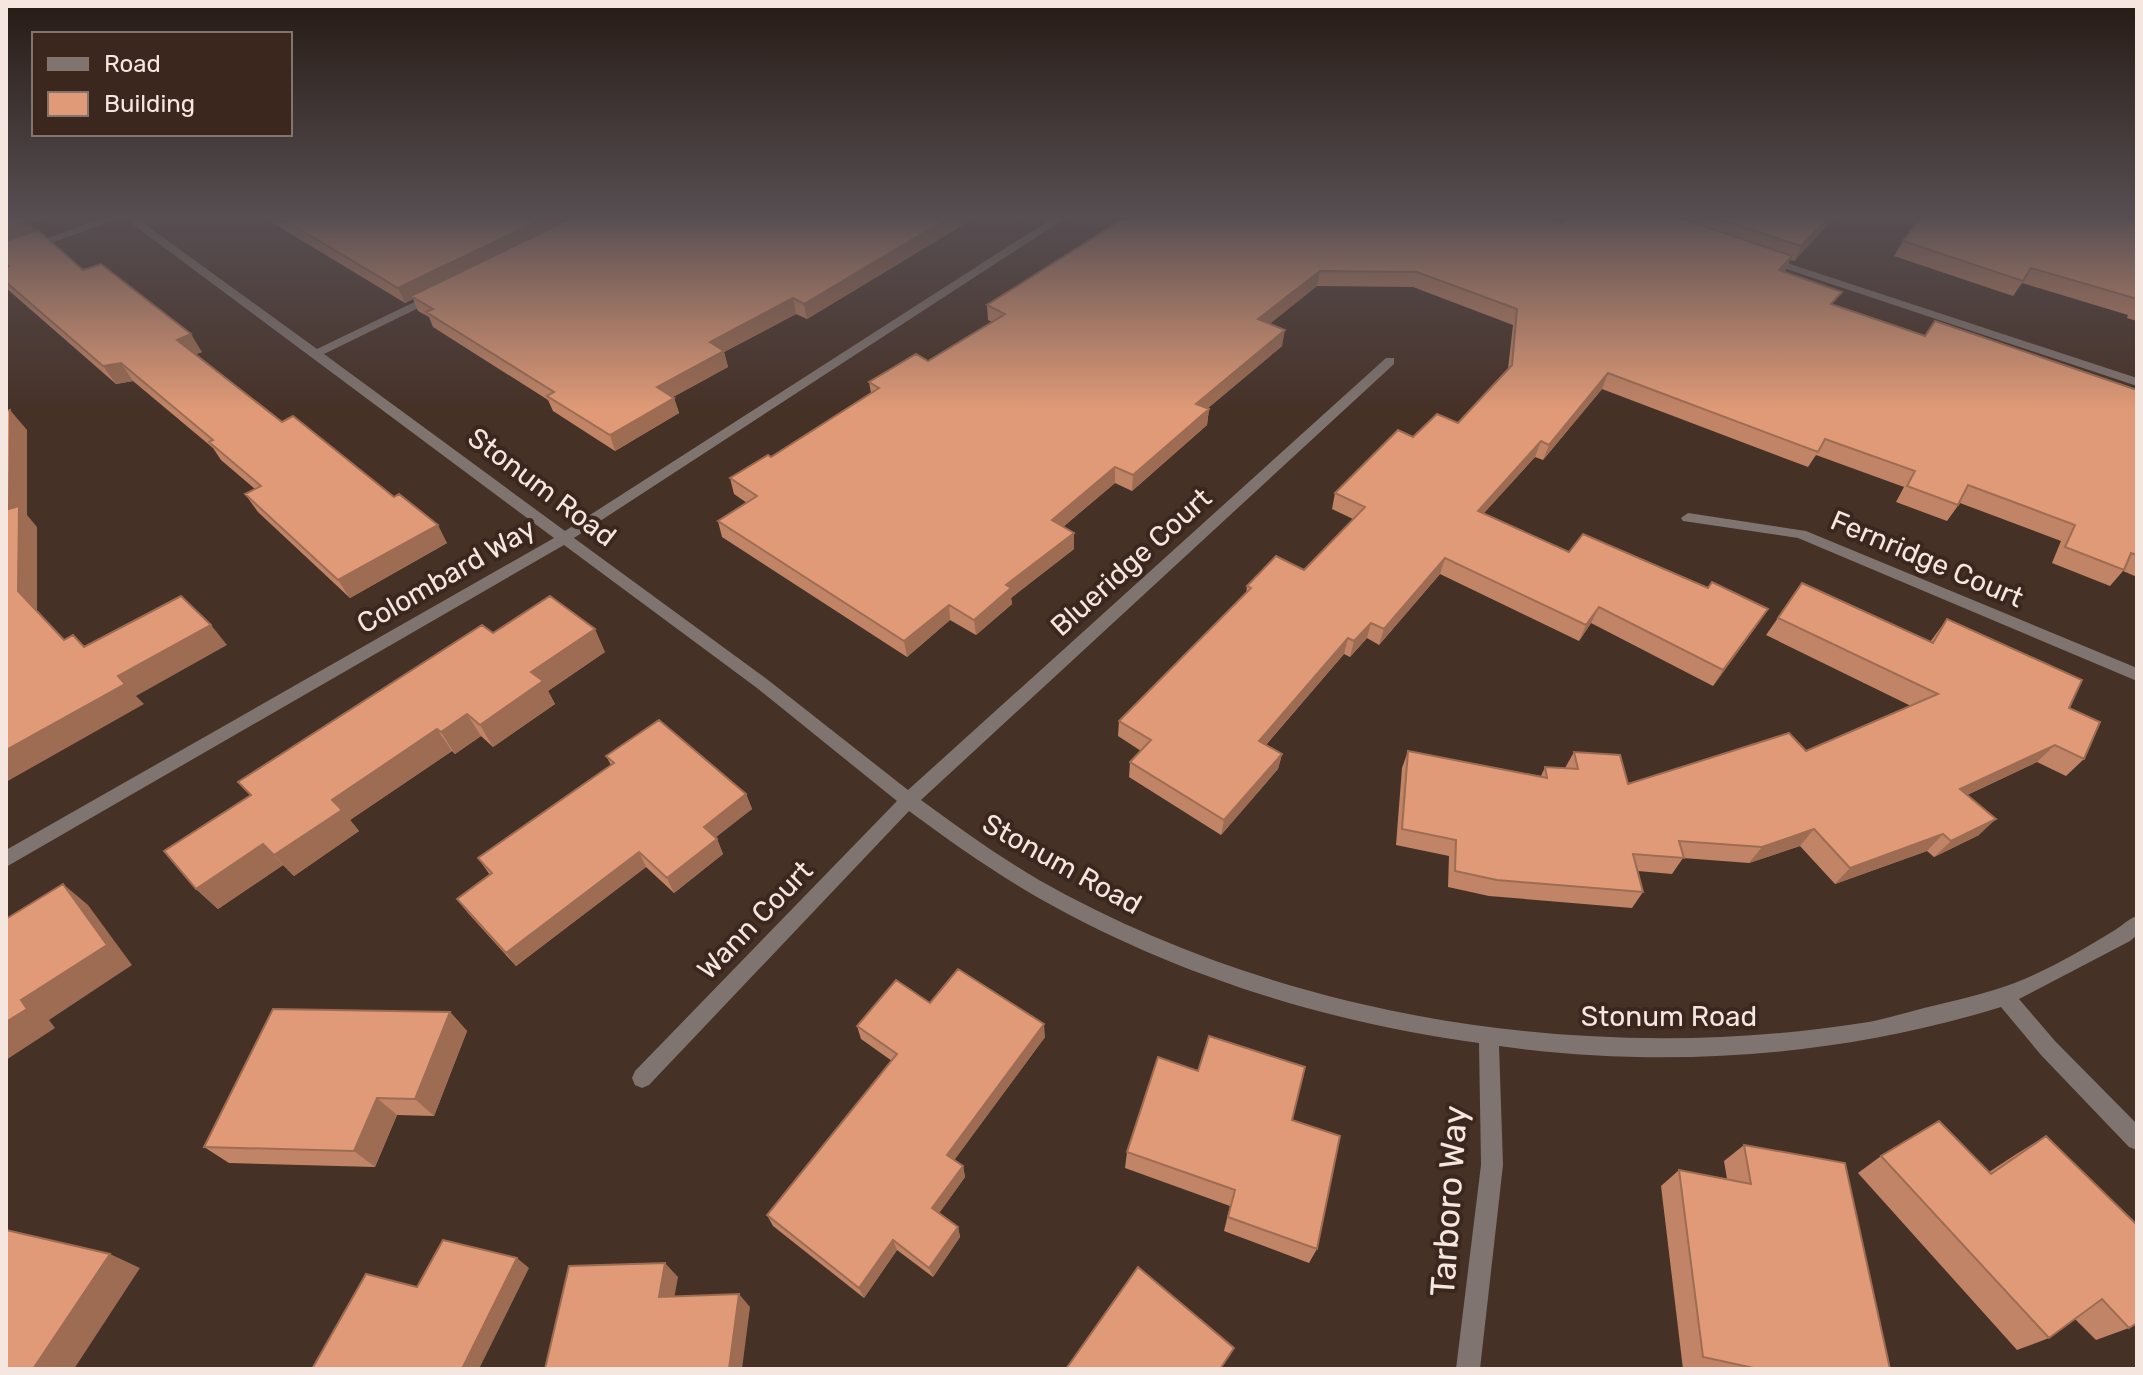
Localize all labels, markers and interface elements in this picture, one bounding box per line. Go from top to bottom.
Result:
legend [32,32,292,136]
text: Road [104,50,161,78]
text: Building [104,90,195,118]
street label: Stonum Road [462,421,622,553]
street label: Blueridge Court [1044,481,1218,643]
street label: Fernridge Court [1826,504,2028,614]
street label: Colombard Way [351,512,541,640]
street label: Stonum Road [977,807,1147,921]
street label: Wann Court [691,854,819,986]
street label: Stonum Road [1581,1000,1757,1033]
street label: Tarboro Way [1422,1104,1476,1298]

